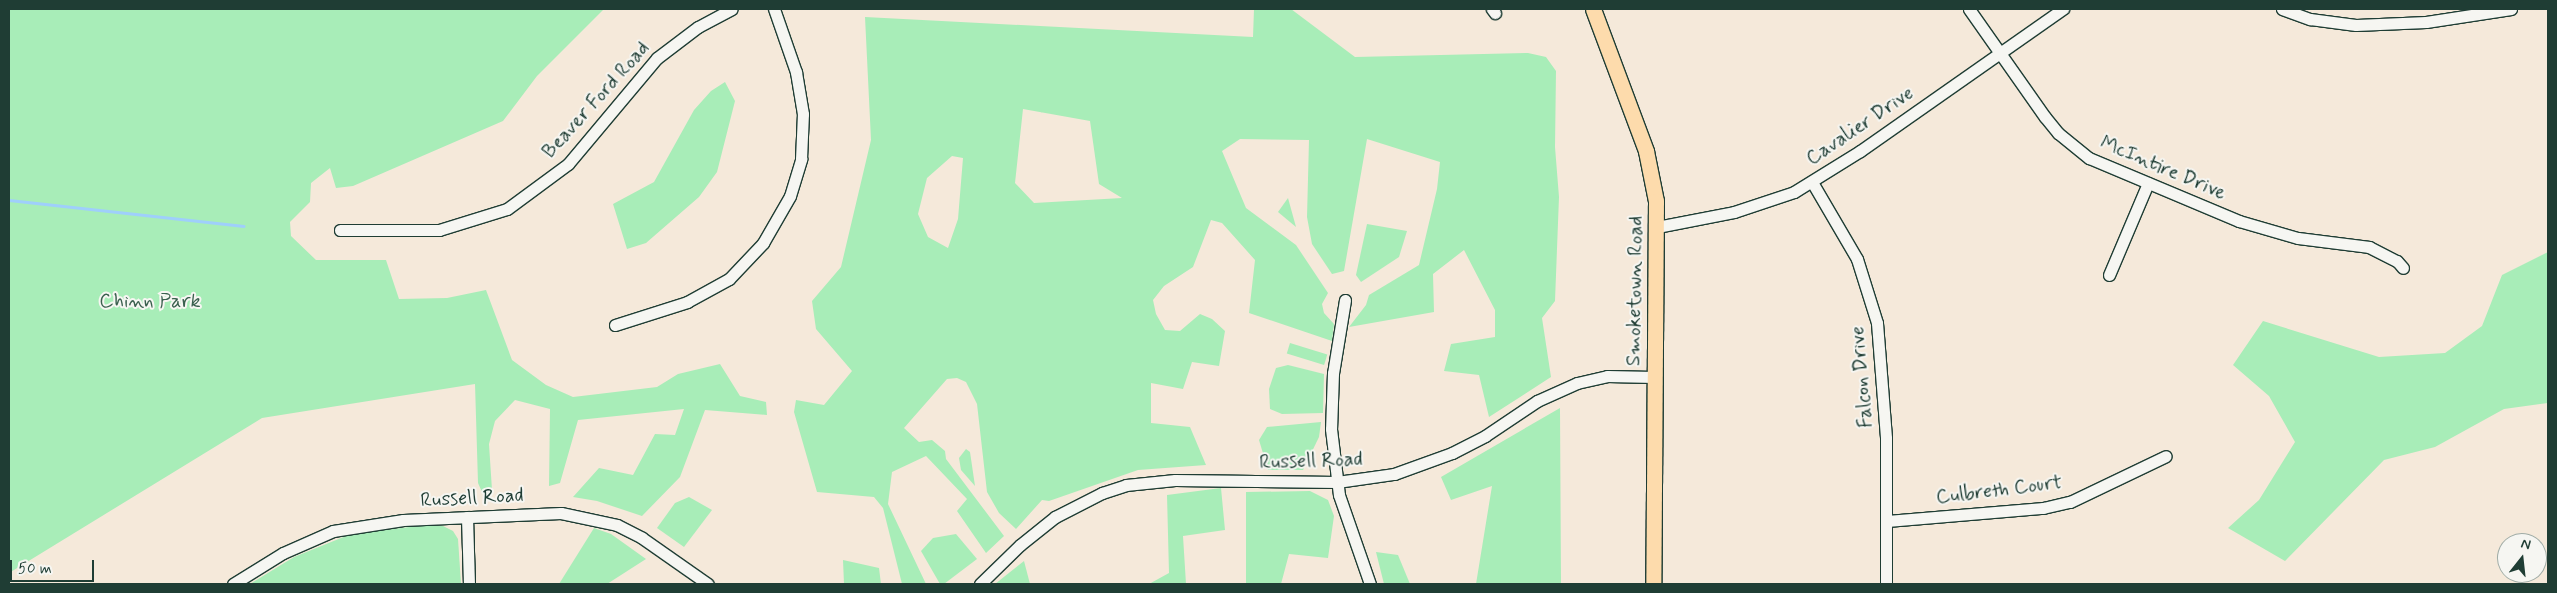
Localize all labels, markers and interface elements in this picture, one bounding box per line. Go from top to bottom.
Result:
street label: Beaver Ford Road [537,37,655,163]
street label: Cavalier Drive [1802,82,1918,170]
street label: McIntire Drive [2097,131,2229,205]
street label: Smoketown Road [1622,216,1648,366]
park label: Chinn Park [100,289,200,313]
street label: Falcon Drive [1846,326,1878,428]
street label: Russell Road [1260,447,1362,475]
street label: Culbreth Court [1935,470,2063,510]
street label: Russell Road [420,483,524,513]
north arrow [2497,533,2547,583]
text: N [2519,535,2533,554]
scale bar [12,550,96,582]
text: 50 m [18,559,52,579]

